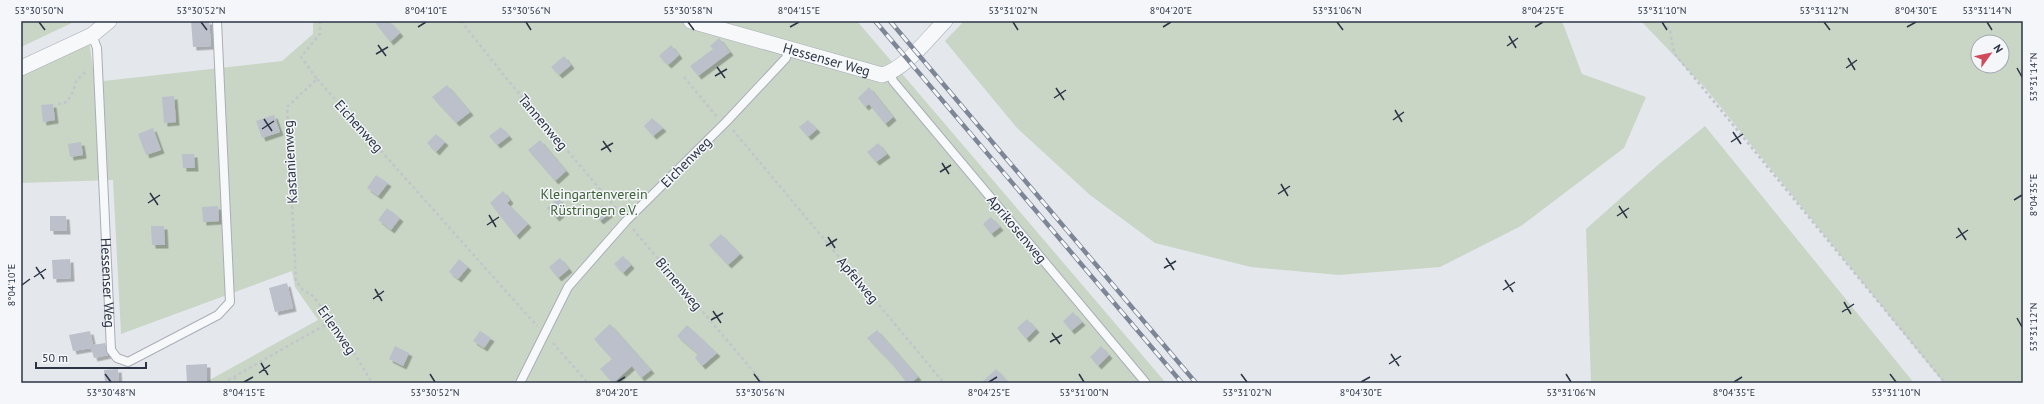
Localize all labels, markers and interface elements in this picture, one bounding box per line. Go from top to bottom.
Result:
text: 53°30'50"N [14,4,64,17]
text: 53°30'52"N [176,4,226,17]
text: 8°04'10"E [405,4,447,17]
text: 53°30'56"N [501,4,551,17]
text: 53°30'58"N [663,4,713,17]
text: 8°04'15"E [778,4,820,17]
text: 53°31'02"N [988,4,1038,17]
text: 8°04'20"E [1150,4,1192,17]
text: 53°31'06"N [1312,4,1362,17]
text: 8°04'25"E [1522,4,1564,17]
text: 53°31'10"N [1637,4,1687,17]
text: 53°31'12"N [1799,4,1849,17]
text: 8°04'30"E [1895,4,1937,17]
text: 53°31'14"N [1962,4,2012,17]
north arrow [1970,34,2010,74]
street label: Hessenser Weg [781,38,872,80]
text: N [1991,42,2006,55]
text: 53°31'14"N [2027,52,2040,102]
street label: Tannenweg [514,90,572,154]
street label: Eichenweg [331,96,387,156]
street label: Kastanienweg [279,120,301,204]
street label: Eichenweg [657,133,715,191]
text: 8°04'35"E [2027,174,2040,216]
park label: Kleingartenverein Rüstringen e.V. [540,185,648,219]
street label: Aprikosenweg [983,191,1051,267]
street label: Hessenser Weg [97,237,119,328]
street label: Apfelweg [833,253,883,307]
street label: Birnenweg [652,254,706,314]
text: 8°04'10"E [5,264,18,306]
street label: Erlenweg [314,302,360,358]
text: 53°31'12"N [2027,302,2040,352]
scale bar [36,344,146,370]
text: 50 m [42,350,68,365]
text: 53°30'48"N [86,386,136,399]
text: 8°04'15"E [223,386,265,399]
text: 53°30'52"N [410,386,460,399]
text: 8°04'20"E [596,386,638,399]
text: 53°30'56"N [735,386,785,399]
text: 8°04'25"E [968,386,1010,399]
text: 53°31'00"N [1059,386,1109,399]
text: 53°31'02"N [1222,386,1272,399]
text: 8°04'30"E [1340,386,1382,399]
text: 53°31'06"N [1546,386,1596,399]
text: 8°04'35"E [1713,386,1755,399]
text: 53°31'10"N [1871,386,1921,399]

